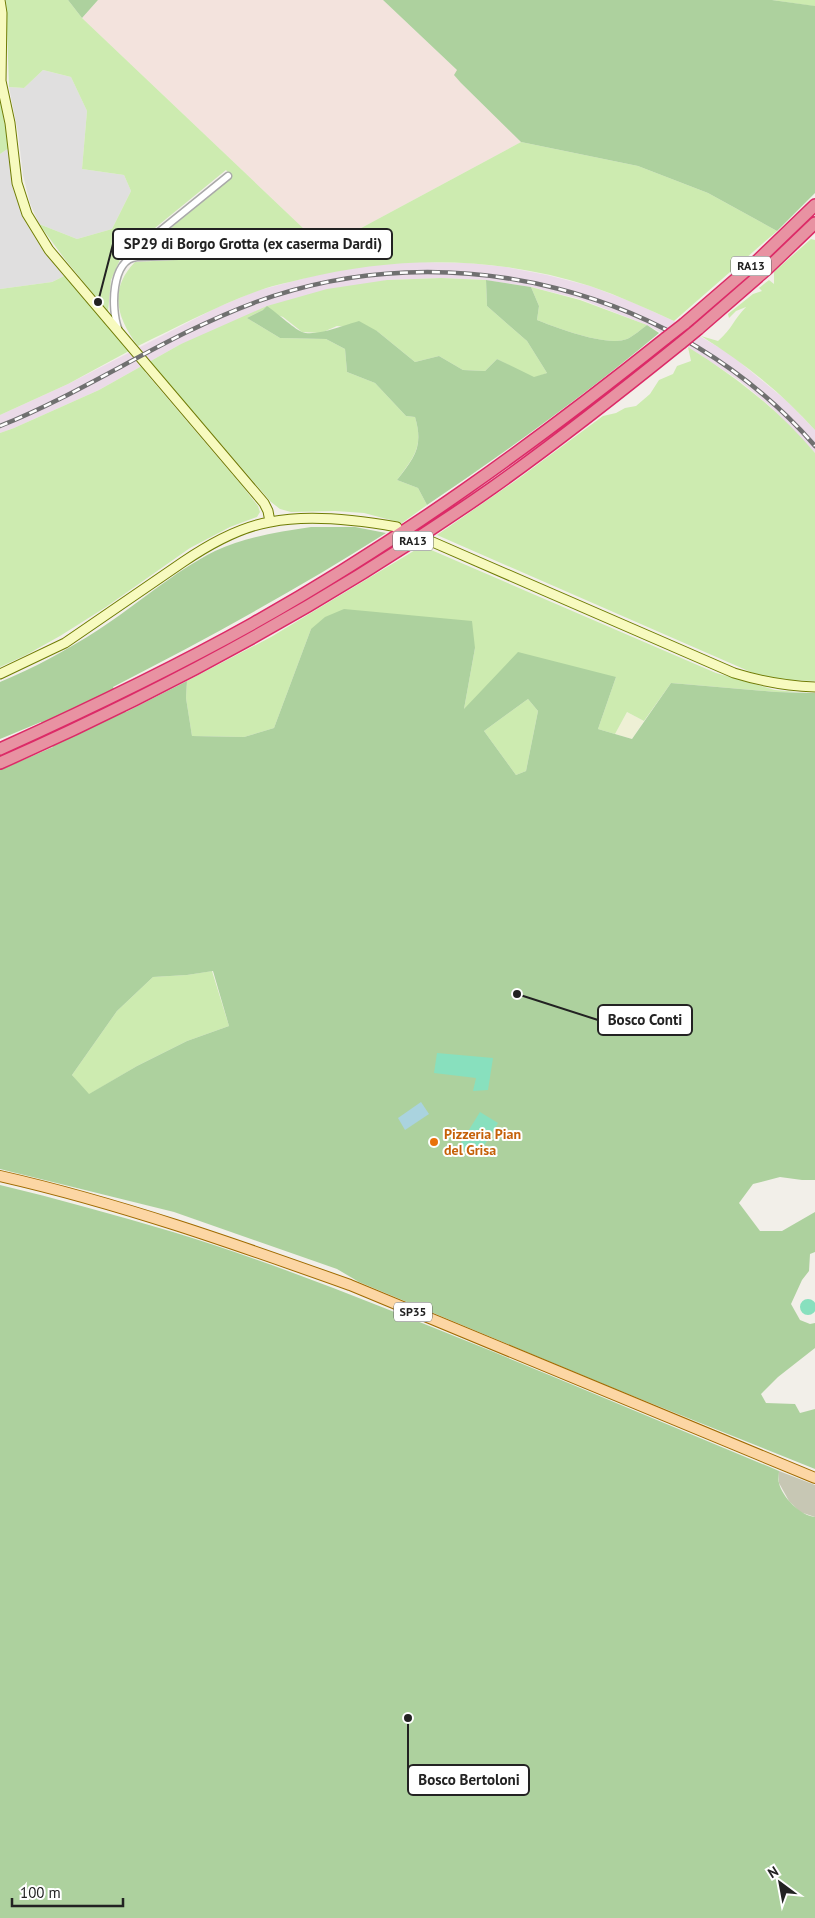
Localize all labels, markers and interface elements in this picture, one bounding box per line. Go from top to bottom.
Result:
callout: SP29 di Borgo Grotta (ex caserma Dardi) [113,229,392,259]
text: SP29 di Borgo Grotta (ex caserma Dardi) [124,234,382,253]
road number: RA13 [731,256,771,276]
road number: RA13 [393,532,433,550]
callout: Bosco Conti [598,1005,692,1035]
text: Bosco Conti [608,1010,682,1029]
place label: Pizzeria Pian del Grisa [444,1125,521,1159]
marker: Pizzeria Pian del Grisa [428,1136,440,1148]
road number: SP35 [394,1302,432,1321]
callout: Bosco Bertoloni [408,1765,529,1795]
text: Bosco Bertoloni [418,1770,520,1789]
north arrow [755,1858,805,1908]
text: N [764,1862,782,1882]
scale bar [12,1876,124,1908]
text: 100 m [20,1883,61,1902]

